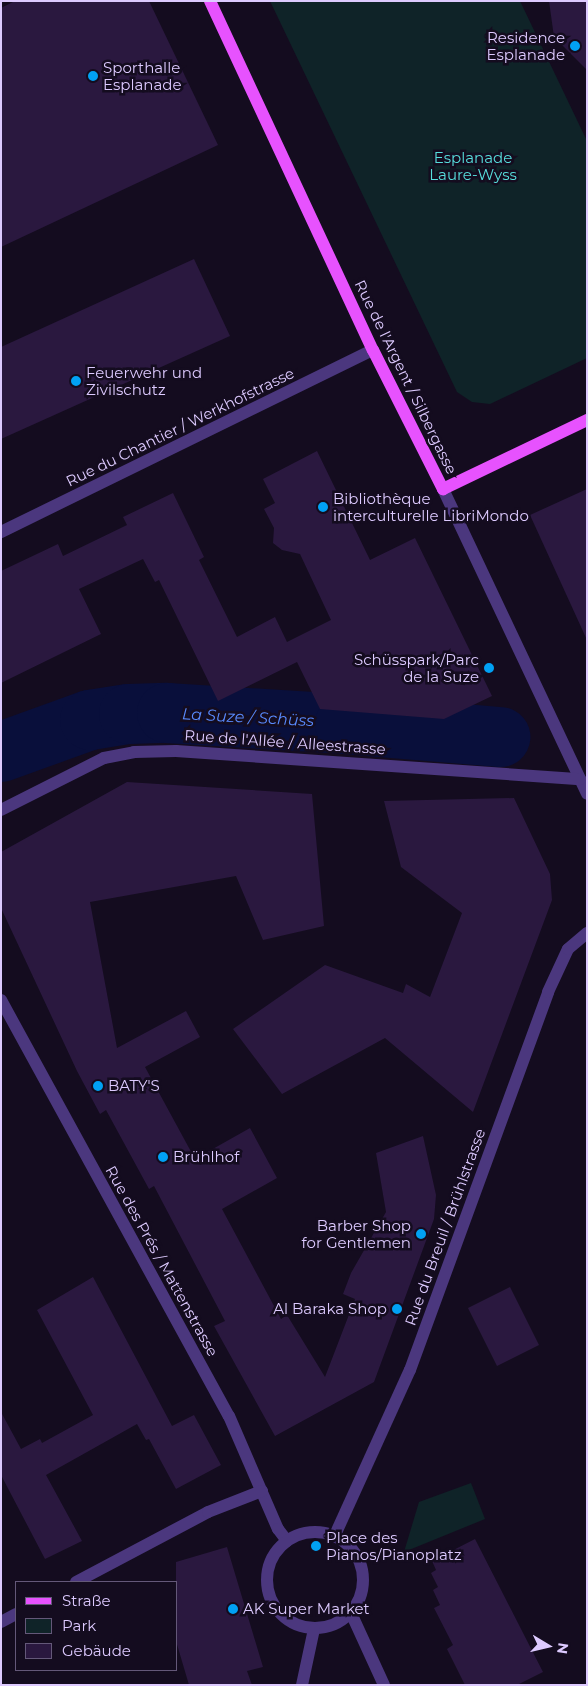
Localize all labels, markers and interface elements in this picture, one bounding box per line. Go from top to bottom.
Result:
place label: Residence Esplanade [486,28,565,63]
marker: Residence Esplanade [569,40,581,52]
place label: Sporthalle Esplanade [103,58,182,93]
marker: Sporthalle Esplanade [87,70,99,82]
park label: Esplanade Laure-Wyss [429,148,517,183]
street label: Rue de l'Argent / Silbergasse [351,277,461,477]
place label: Feuerwehr und Zivilschutz [86,363,202,398]
street label: Rue du Chantier / Werkhofstrasse [63,364,297,490]
marker: Feuerwehr und Zivilschutz [70,375,82,387]
place label: Bibliothèque interculturelle LibriMondo [333,489,529,524]
marker: Bibliothèque interculturelle LibriMondo [317,501,329,513]
place label: Schüsspark/Parc de la Suze [354,650,479,685]
marker: Schüsspark/Parc de la Suze [483,662,495,674]
water label: La Suze / Schüss [181,705,315,731]
street label: Rue de l'Allée / Alleestrasse [184,726,386,758]
place label: BATY'S [108,1077,160,1095]
marker: BATY'S [92,1080,104,1092]
street label: Rue du Breuil / Brühlstrasse [401,1126,489,1328]
place label: Brühlhof [173,1148,239,1166]
marker: Brühlhof [157,1151,169,1163]
street label: Rue des Prés / Mattenstrasse [102,1162,222,1360]
place label: Barber Shop for Gentlemen [302,1216,411,1251]
marker: Barber Shop for Gentlemen [415,1228,427,1240]
place label: Al Baraka Shop [273,1300,387,1318]
marker: Al Baraka Shop [391,1303,403,1315]
place label: Place des Pianos/Pianoplatz [326,1528,462,1563]
marker: Place des Pianos/Pianoplatz [310,1540,322,1552]
legend [15,1581,178,1671]
text: Straße [62,1591,111,1610]
place label: AK Super Market [243,1600,370,1618]
marker: AK Super Market [227,1603,239,1615]
text: Park [62,1616,96,1635]
north arrow [523,1621,573,1671]
text: Gebäude [62,1641,131,1660]
text: N [553,1641,573,1655]

